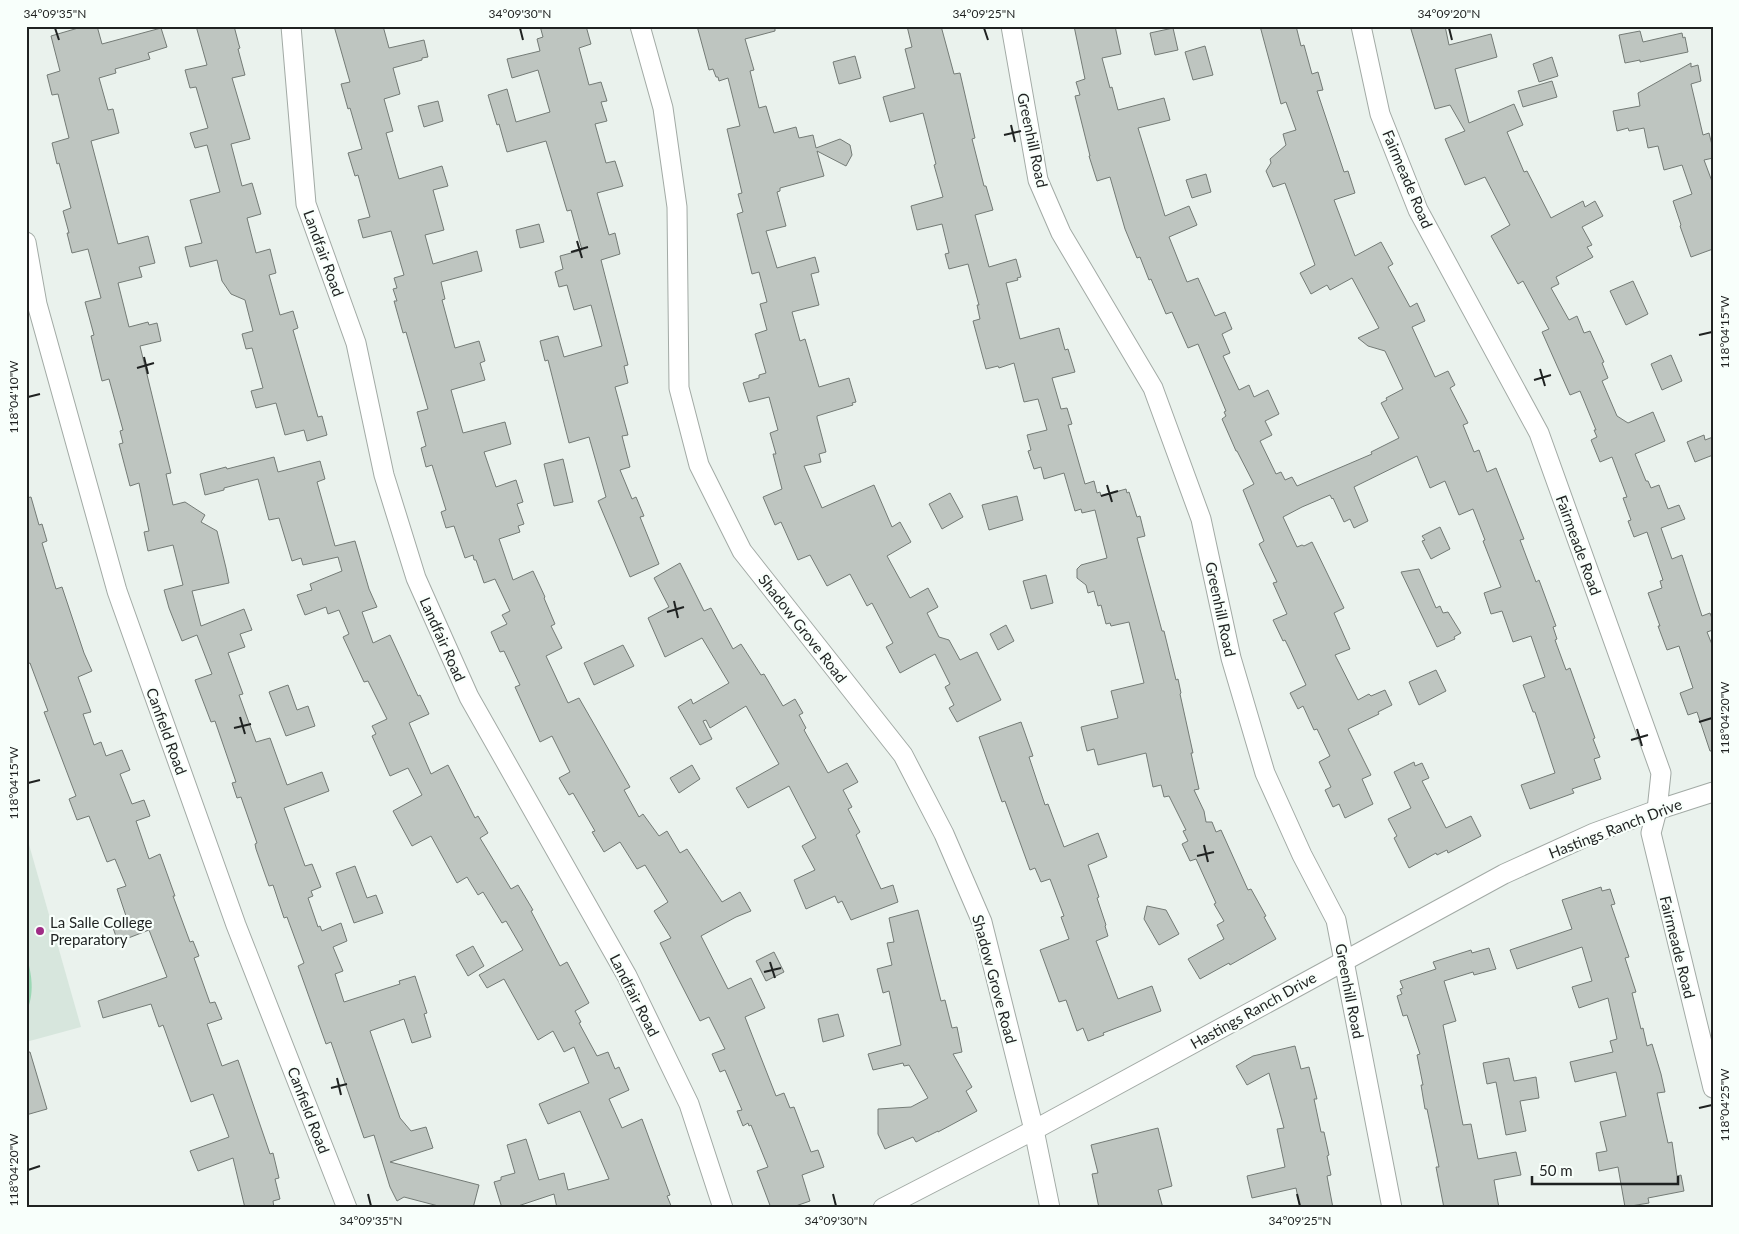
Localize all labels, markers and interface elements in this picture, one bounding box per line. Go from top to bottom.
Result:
text: 34°09'35"N [24,6,86,21]
text: 34°09'30"N [489,6,551,21]
text: 34°09'25"N [953,6,1015,21]
text: 34°09'20"N [1418,6,1480,21]
street label: Greenhill Road [1014,91,1052,189]
street label: Fairmeade Road [1379,127,1437,231]
street label: Landfair Road [300,207,348,299]
text: 118°04'15"W [1717,295,1732,369]
text: 118°04'10"W [6,360,21,434]
street label: Fairmeade Road [1553,493,1605,597]
street label: Greenhill Road [1202,560,1240,658]
street label: Shadow Grove Road [755,570,851,686]
street label: Landfair Road [416,594,470,684]
text: 118°04'20"W [1717,681,1732,755]
street label: Canfield Road [143,685,191,777]
text: 118°04'15"W [6,746,21,820]
street label: Hastings Ranch Drive [1546,794,1684,862]
street label: Fairmeade Road [1657,894,1699,1000]
place label: La Salle College Preparatory [50,913,152,948]
street label: Shadow Grove Road [969,913,1021,1045]
marker: La Salle College Preparatory [34,925,46,937]
street label: Greenhill Road [1332,942,1368,1040]
street label: Landfair Road [606,951,664,1039]
street label: Hastings Ranch Drive [1187,968,1319,1052]
street label: Canfield Road [284,1064,334,1156]
text: 118°04'25"W [1717,1068,1732,1142]
text: 118°04'20"W [6,1133,21,1207]
scale bar [1532,1154,1678,1186]
text: 50 m [1539,1161,1573,1179]
text: 34°09'35"N [340,1213,402,1228]
text: 34°09'30"N [805,1213,867,1228]
text: 34°09'25"N [1269,1213,1331,1228]

